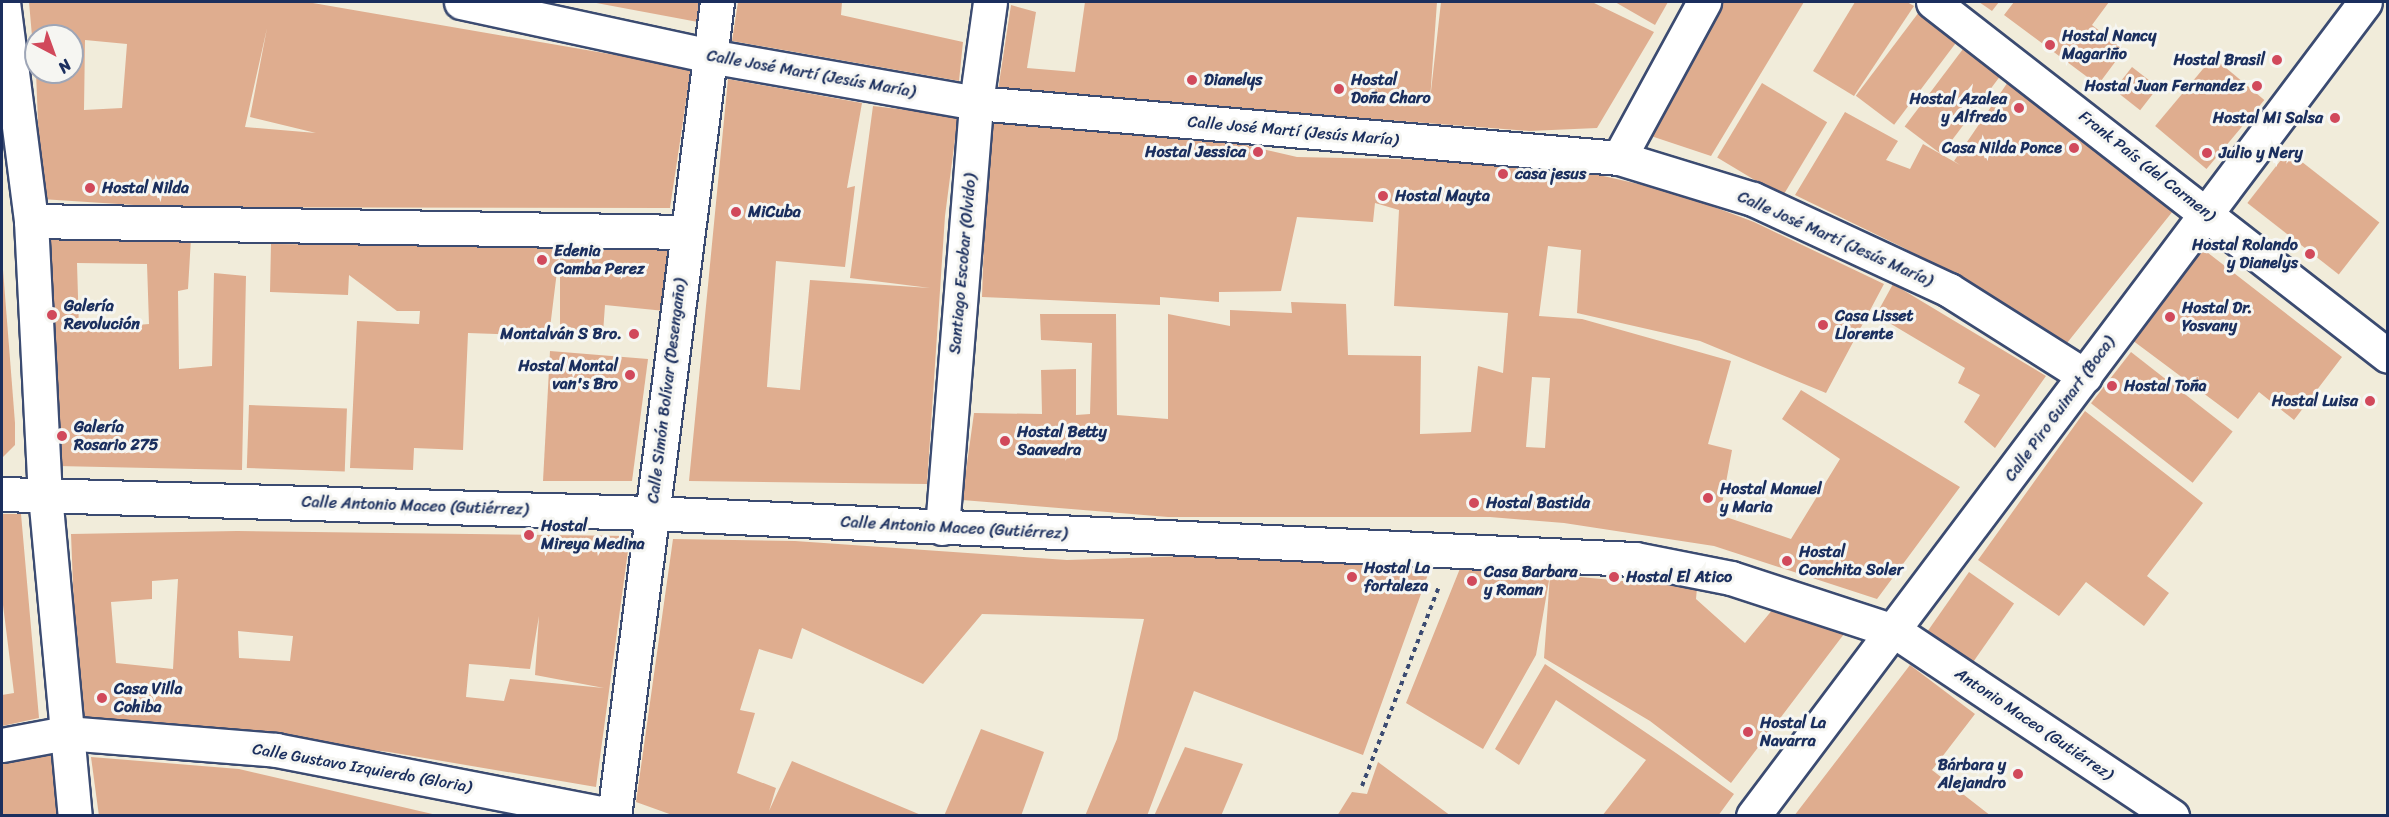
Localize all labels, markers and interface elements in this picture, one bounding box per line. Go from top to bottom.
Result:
north arrow [24,24,84,84]
place label: Hostal Nancy Magariño [2062,26,2156,64]
marker: Hostal Nancy Magariño [2043,38,2057,52]
street label: Calle José Martí (Jesús María) [705,46,917,102]
place label: Hostal Brasil [2173,50,2265,70]
text: N [51,52,79,81]
marker: Hostal Brasil [2270,53,2284,67]
place label: Dianelys [1204,70,1262,90]
place label: Hostal Doña Charo [1351,70,1431,108]
marker: Dianelys [1185,73,1199,87]
place label: Hostal Juan Fernandez [2085,76,2245,96]
marker: Hostal Juan Fernandez [2250,79,2264,93]
marker: Hostal Doña Charo [1332,82,1346,96]
place label: Hostal Azalea y Alfredo [1909,89,2007,127]
marker: Hostal Azalea y Alfredo [2012,101,2026,115]
street label: Frank País (del Carmen) [2075,106,2219,226]
place label: Hostal Mi Salsa [2213,108,2323,128]
marker: Hostal Mi Salsa [2328,111,2342,125]
street label: Calle José Martí (Jesús María) [1186,112,1400,150]
place label: Casa Nilda Ponce [1941,138,2062,158]
marker: Casa Nilda Ponce [2067,141,2081,155]
place label: Hostal Jessica [1145,142,1246,162]
place label: Julio y Nery [2219,143,2303,163]
marker: Hostal Jessica [1251,145,1265,159]
marker: Julio y Nery [2200,146,2214,160]
place label: casa jesus [1515,164,1586,184]
marker: casa jesus [1496,167,1510,181]
street label: Santiago Escobar (Olvido) [946,173,980,355]
place label: Hostal Nilda [102,178,189,198]
marker: Hostal Nilda [83,181,97,195]
place label: Hostal Mayta [1395,186,1490,206]
street label: Calle José Martí (Jesús María) [1734,187,1936,291]
marker: Hostal Mayta [1376,189,1390,203]
place label: MiCuba [748,202,801,222]
marker: MiCuba [729,205,743,219]
place label: Hostal Rolando y Dianelys [2192,235,2298,273]
place label: Edenia Camba Perez [554,241,645,279]
marker: Hostal Rolando y Dianelys [2303,247,2317,261]
marker: Edenia Camba Perez [535,253,549,267]
street label: Calle Simón Bolívar (Desengaño) [644,277,690,505]
place label: Galería Revolución [64,296,140,334]
place label: Hostal Dr. Yosvany [2182,298,2252,336]
place label: Casa Lisset Llorente [1835,306,1914,344]
marker: Galería Revolución [45,308,59,322]
marker: Hostal Dr. Yosvany [2163,310,2177,324]
marker: Casa Lisset Llorente [1816,318,1830,332]
place label: Montalván S Bro. [501,324,622,344]
marker: Montalván S Bro. [627,327,641,341]
street label: Calle Piro Guinart (Boca) [2001,333,2119,485]
place label: Hostal Montal van's Bro [518,356,618,394]
marker: Hostal Montal van's Bro [623,368,637,382]
place label: Hostal Toña [2124,376,2207,396]
marker: Hostal Toña [2105,379,2119,393]
place label: Hostal Luisa [2272,391,2358,411]
marker: Hostal Luisa [2363,394,2377,408]
place label: Galería Rosario 275 [74,417,159,455]
place label: Hostal Betty Saavedra [1017,422,1107,460]
marker: Galería Rosario 275 [55,429,69,443]
marker: Hostal Betty Saavedra [998,434,1012,448]
place label: Hostal Manuel y Maria [1720,479,1821,517]
marker: Hostal Manuel y Maria [1701,491,1715,505]
street label: Calle Antonio Maceo (Gutiérrez) [302,492,528,520]
place label: Hostal Bastida [1486,493,1590,513]
marker: Hostal Bastida [1467,496,1481,510]
street label: Calle Antonio Maceo (Gutiérrez) [841,512,1067,544]
place label: Hostal Mireya Medina [541,516,645,554]
marker: Hostal Mireya Medina [522,528,536,542]
place label: Hostal Conchita Soler [1799,542,1903,580]
marker: Hostal Conchita Soler [1780,554,1794,568]
place label: Hostal La fortaleza [1364,558,1430,596]
place label: Casa Barbara y Roman [1484,562,1577,600]
place label: Hostal El Atico [1626,567,1732,587]
marker: Hostal La fortaleza [1345,570,1359,584]
marker: Hostal El Atico [1607,570,1621,584]
marker: Casa Barbara y Roman [1465,574,1479,588]
street label: Antonio Maceo (Gutiérrez) [1951,664,2117,784]
place label: Casa Villa Cohiba [114,679,183,717]
marker: Casa Villa Cohiba [95,691,109,705]
place label: Hostal La Navarra [1760,713,1826,751]
marker: Hostal La Navarra [1741,725,1755,739]
street label: Calle Gustavo Izquierdo (Gloria) [251,739,473,797]
place label: Bárbara y Alejandro [1938,755,2006,793]
marker: Bárbara y Alejandro [2011,767,2025,781]

